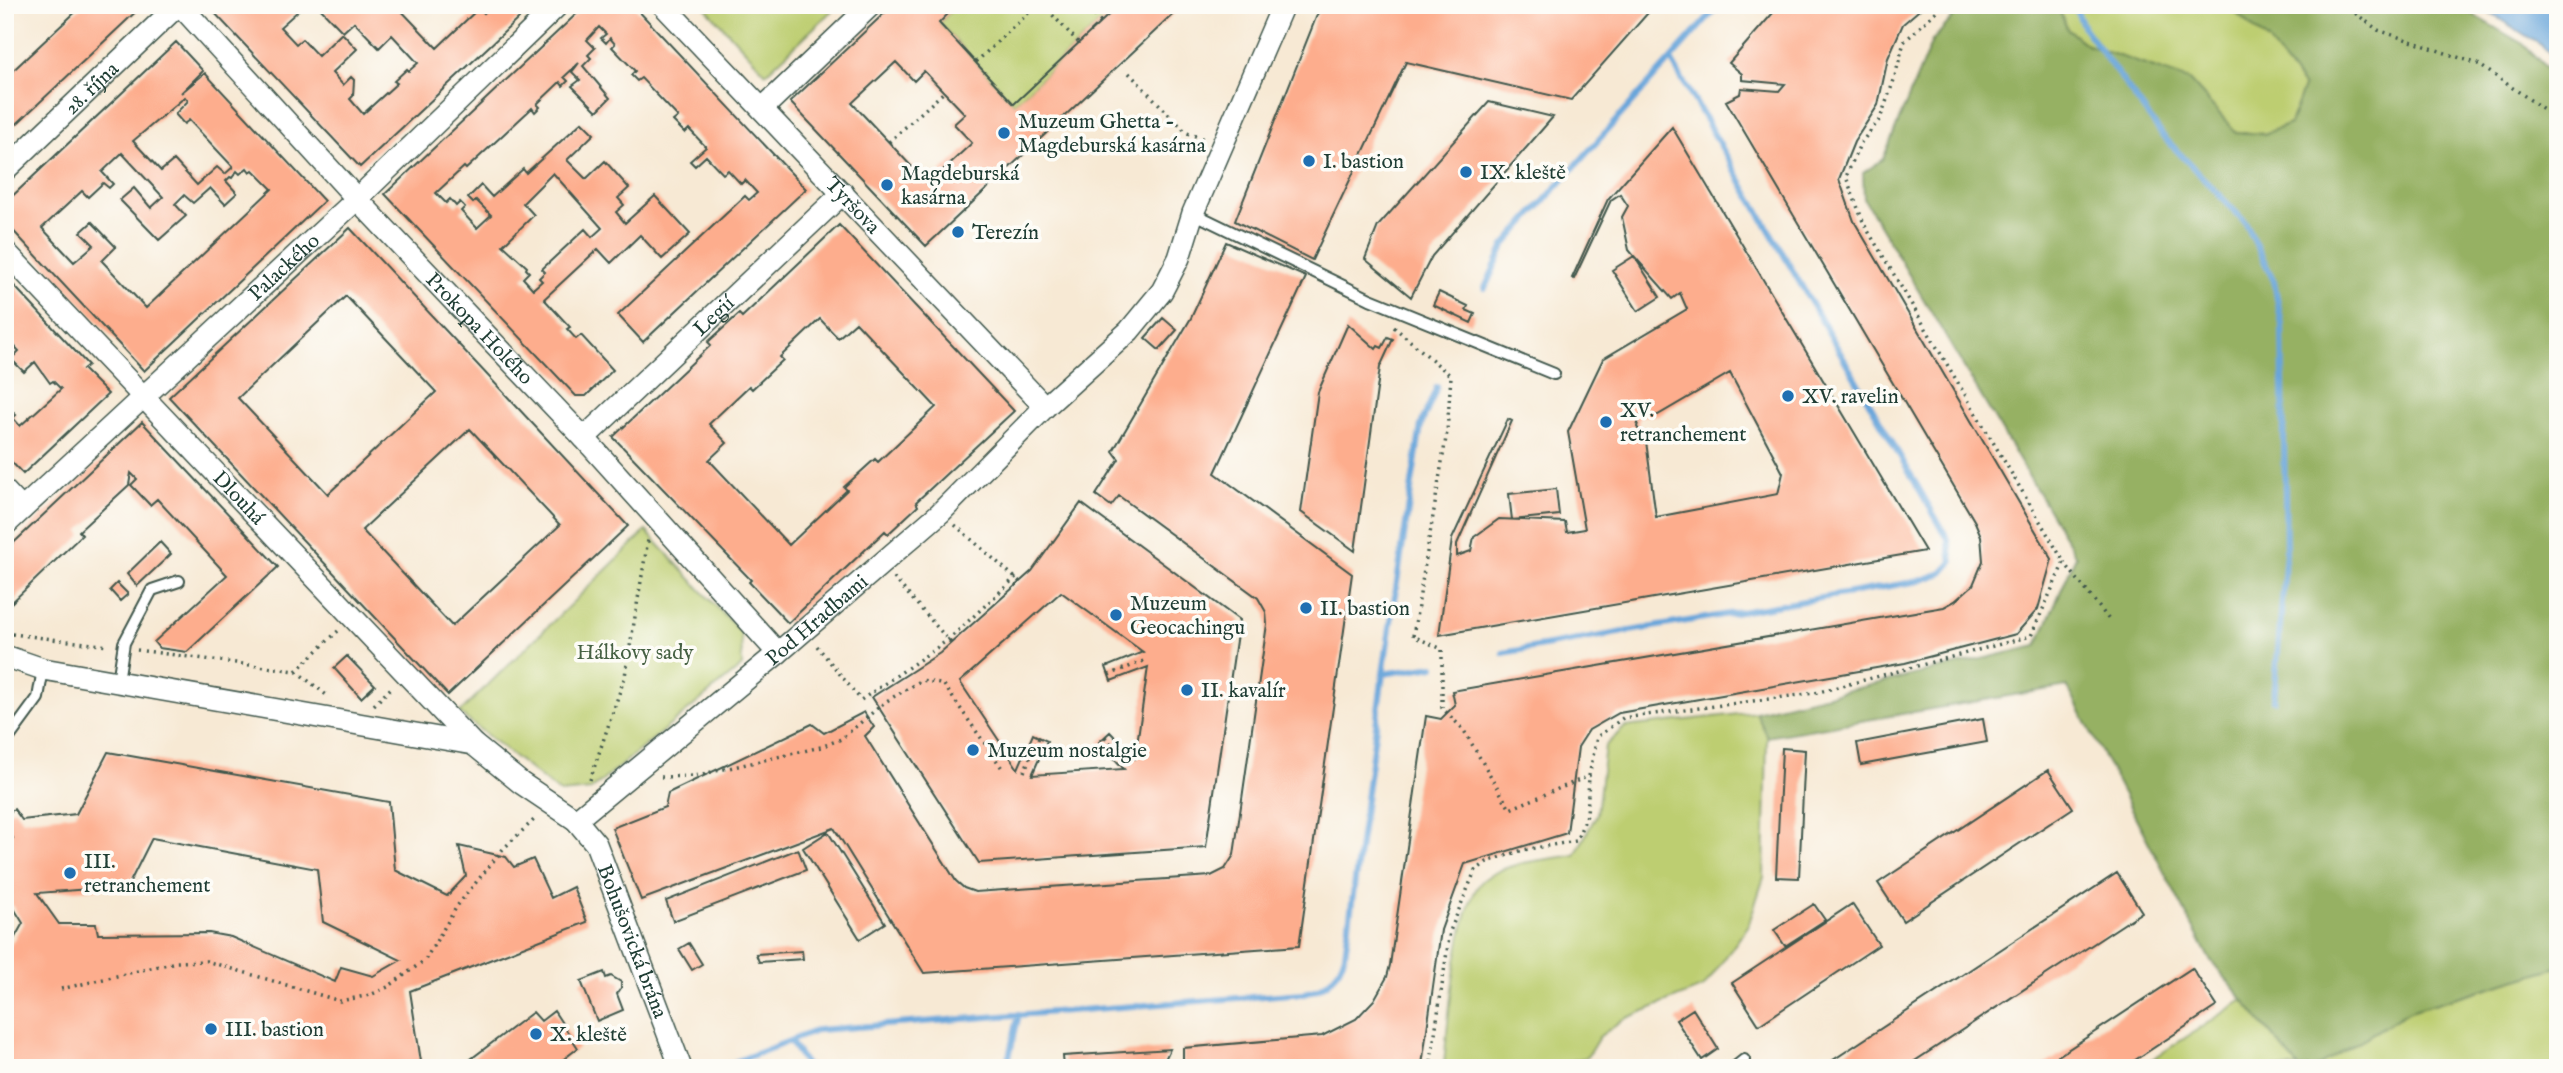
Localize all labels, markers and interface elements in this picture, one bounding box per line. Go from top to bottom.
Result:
street label: 28. října [59,56,126,121]
place label: Muzeum Ghetta - Magdeburská kasárna [1018,109,1207,160]
marker: Muzeum Ghetta - Magdeburská kasárna [996,125,1012,141]
place label: I. bastion [1323,149,1404,176]
marker: I. bastion [1301,153,1317,169]
place label: IX. kleště [1480,160,1566,187]
place label: Magdeburská kasárna [901,161,1020,212]
marker: IX. kleště [1458,164,1474,180]
street label: Tyršova [818,172,886,241]
marker: Magdeburská kasárna [879,177,895,193]
place label: Terezín [972,220,1039,247]
marker: Terezín [950,224,966,240]
street label: Palackého [243,228,326,308]
street label: Prokopa Holého [419,267,539,391]
street label: Legií [688,290,742,343]
place label: XV. ravelin [1802,384,1899,411]
marker: XV. ravelin [1780,388,1796,404]
place label: XV. retranchement [1620,398,1746,449]
marker: XV. retranchement [1598,414,1614,430]
street label: Dlouhá [206,466,271,532]
street label: Pod Hradbami [761,569,874,673]
place label: Muzeum Geocachingu [1130,591,1245,642]
place label: II. bastion [1320,596,1410,623]
marker: II. bastion [1298,600,1314,616]
marker: Muzeum Geocachingu [1108,607,1124,623]
park label: Hálkovy sady [576,640,694,667]
place label: II. kavalír [1201,678,1286,705]
marker: II. kavalír [1179,682,1195,698]
place label: Muzeum nostalgie [987,738,1147,765]
marker: Muzeum nostalgie [965,742,981,758]
place label: III. retranchement [84,849,210,900]
street label: Bohušovická brána [590,861,673,1023]
marker: III. retranchement [62,865,78,881]
place label: III. bastion [225,1017,324,1044]
marker: III. bastion [203,1021,219,1037]
place label: X. kleště [550,1022,627,1049]
marker: X. kleště [528,1026,544,1042]

